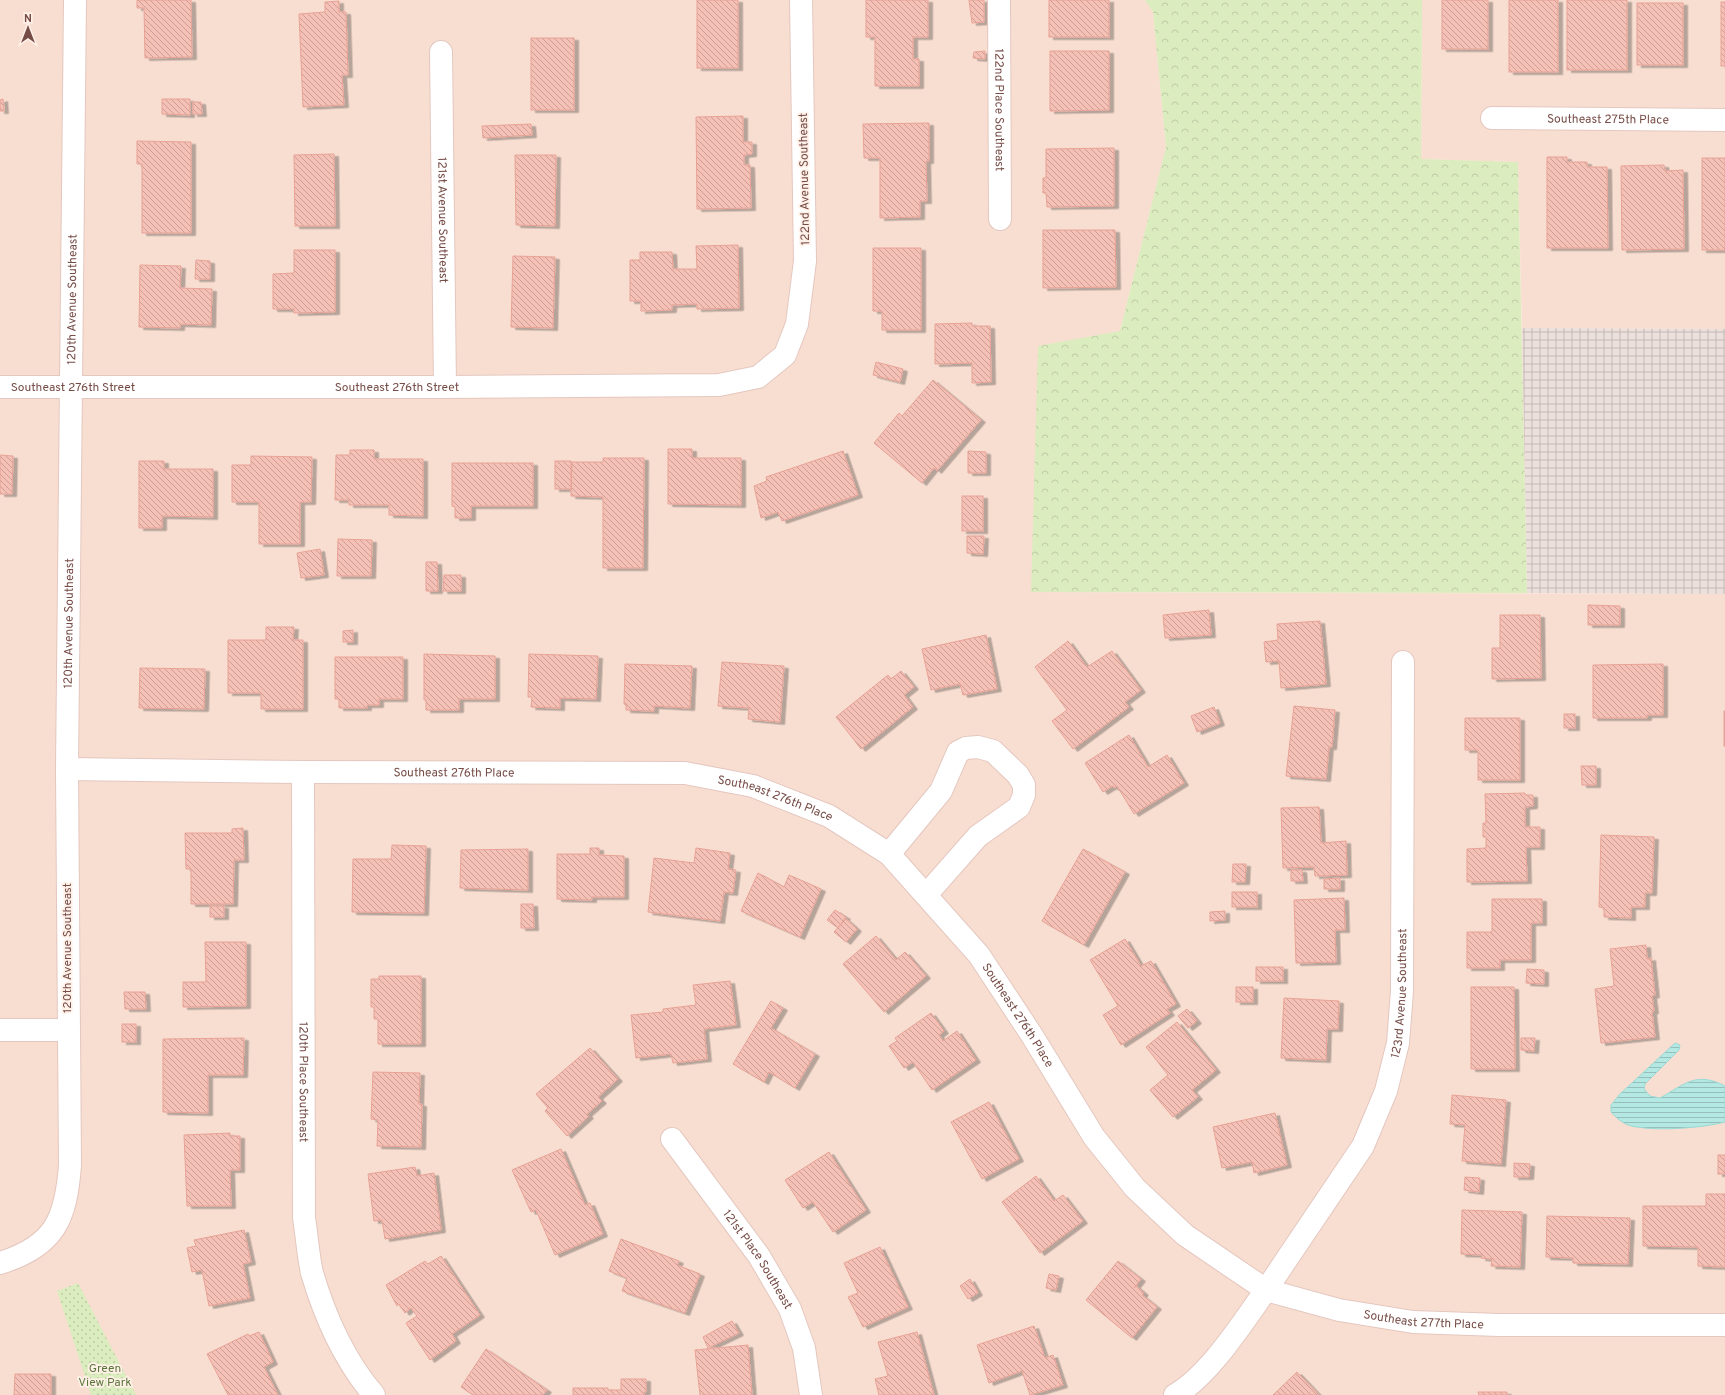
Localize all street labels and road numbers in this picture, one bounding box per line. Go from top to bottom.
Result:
street label: 122nd Place Southeast [990,49,1007,171]
street label: Southeast 275th Place [1547,111,1669,129]
street label: 122nd Avenue Southeast [796,113,814,245]
street label: 121st Avenue Southeast [433,157,451,283]
street label: 120th Avenue Southeast [64,234,82,365]
street label: Southeast 276th Street [11,380,135,396]
street label: Southeast 276th Street [335,380,459,396]
street label: 120th Avenue Southeast [61,558,78,689]
street label: Southeast 276th Place [393,765,515,782]
street label: Southeast 276th Place [716,772,836,826]
street label: 120th Avenue Southeast [60,883,76,1013]
street label: 123rd Avenue Southeast [1388,928,1411,1060]
street label: Southeast 276th Place [978,961,1057,1071]
street label: 120th Place Southeast [295,1022,311,1142]
street label: 121st Place Southeast [718,1207,795,1313]
street label: Southeast 277th Place [1362,1307,1484,1333]

